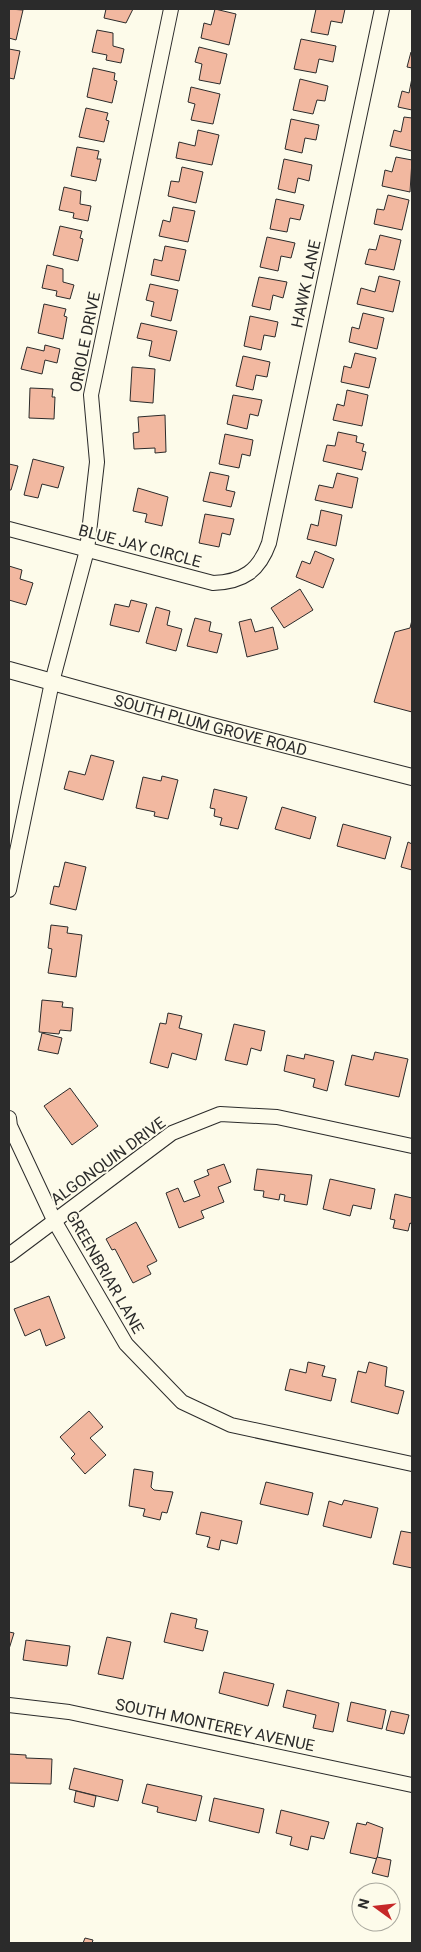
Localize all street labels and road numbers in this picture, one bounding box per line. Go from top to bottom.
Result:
street label: HAWK LANE [287,238,325,330]
street label: ORIOLE DRIVE [66,290,104,394]
street label: BLUE JAY CIRCLE [77,520,203,572]
street label: SOUTH PLUM GROVE ROAD [112,690,309,759]
street label: ALGONQUIN DRIVE [47,1113,169,1209]
street label: GREENBRIAR LANE [62,1207,148,1337]
street label: SOUTH MONTEREY AVENUE [114,1695,316,1755]

